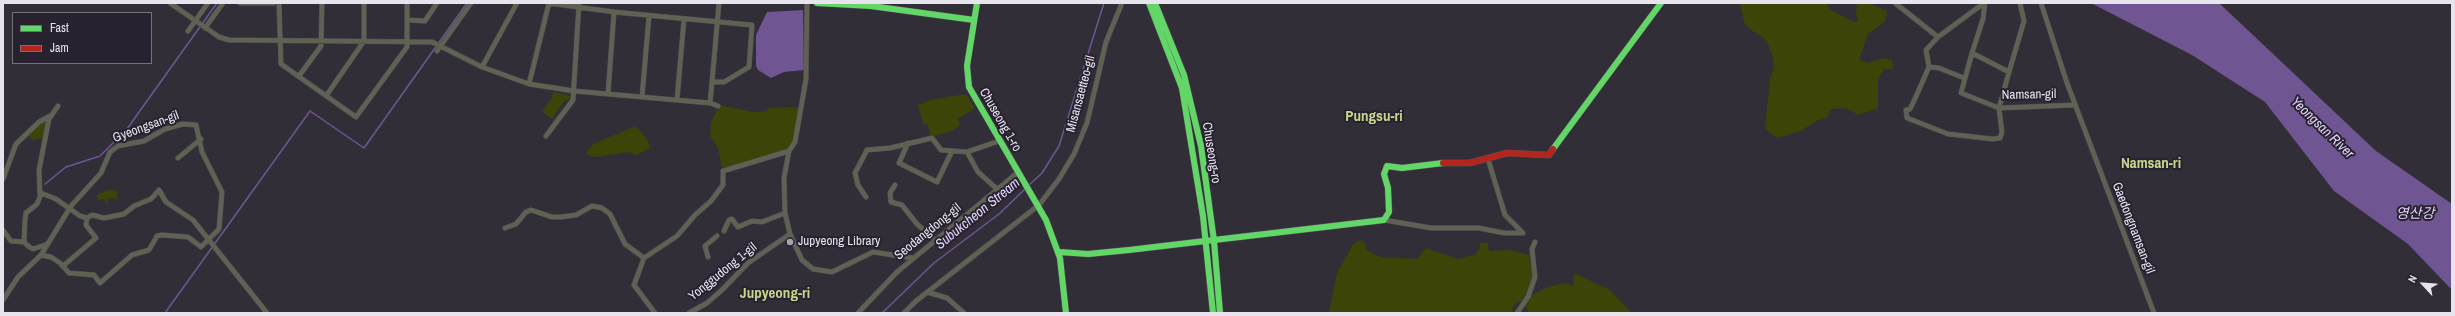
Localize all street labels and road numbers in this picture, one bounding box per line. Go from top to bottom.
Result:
street label: Misansaetteo-gil [1063,54,1099,134]
street label: Chuseong 1-ro [976,86,1024,154]
street label: Namsan-gil [2002,87,2056,103]
street label: Gyeongsan-gil [111,108,181,146]
street label: Chuseong-ro [1198,121,1224,185]
street label: Gaedongnamsan-gil [2108,180,2158,276]
street label: Seodangdong-gil [892,200,964,264]
street label: Yonggudong 1-gil [686,240,760,304]

